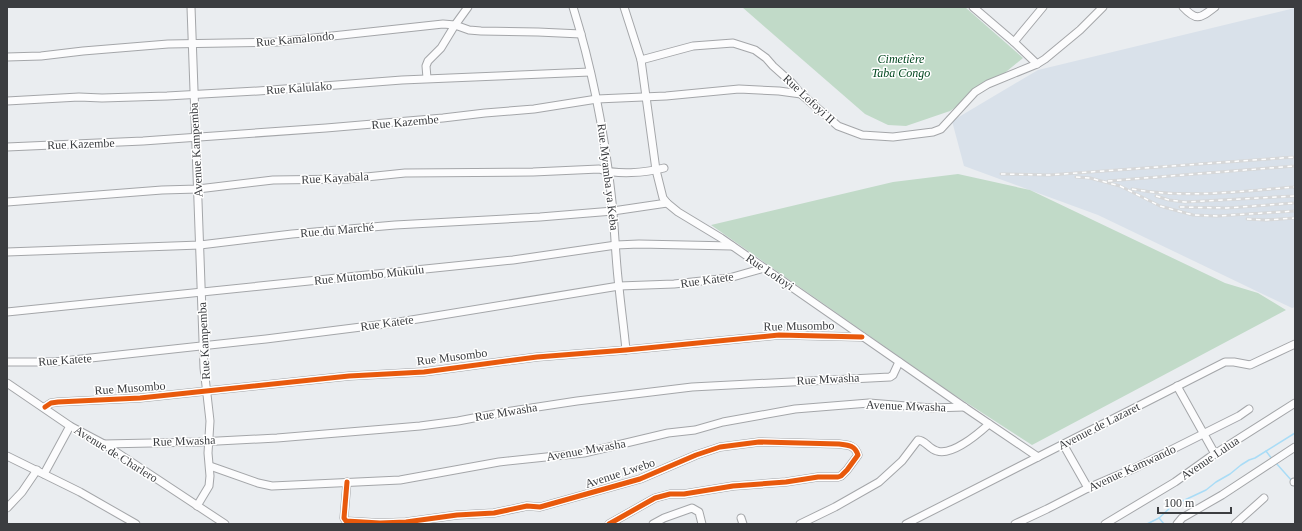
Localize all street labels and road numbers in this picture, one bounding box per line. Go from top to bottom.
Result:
street label: Rue Kamalondo [255,29,335,49]
street label: Rue Lofoyi II [780,71,838,127]
street label: Rue Kalulako [265,79,333,97]
street label: Avenue Kampemba [186,102,205,198]
street label: Rue Kazembe [371,112,439,132]
street label: Rue Myamba ya Keba [594,123,622,232]
street label: Rue Kazembe [47,136,115,152]
street label: Rue Kayabala [301,169,370,187]
street label: Rue du Marché [300,220,374,240]
street label: Rue Lofoyi [743,251,797,294]
street label: Rue Mutombo Mukulu [313,262,425,288]
street label: Rue Katete [679,269,735,291]
street label: Rue Kampemba [195,301,213,380]
street label: Rue Katete [359,312,415,334]
street label: Rue Musombo [763,318,835,334]
street label: Rue Musombo [416,346,488,368]
street label: Rue Katete [38,351,92,369]
street label: Rue Mwasha [796,370,860,388]
street label: Rue Musombo [94,379,166,397]
street label: Avenue Mwasha [866,398,947,414]
street label: Avenue de Lazaret [1056,399,1143,453]
street label: Rue Mwasha [474,400,539,424]
street label: Avenue de Charlero [72,423,160,485]
street label: Rue Mwasha [152,433,216,449]
street label: Avenue Lulua [1178,433,1242,483]
street label: Avenue Mwasha [545,436,627,464]
street label: Avenue Kamwando [1086,442,1178,494]
street label: Avenue Lwebo [583,455,657,491]

